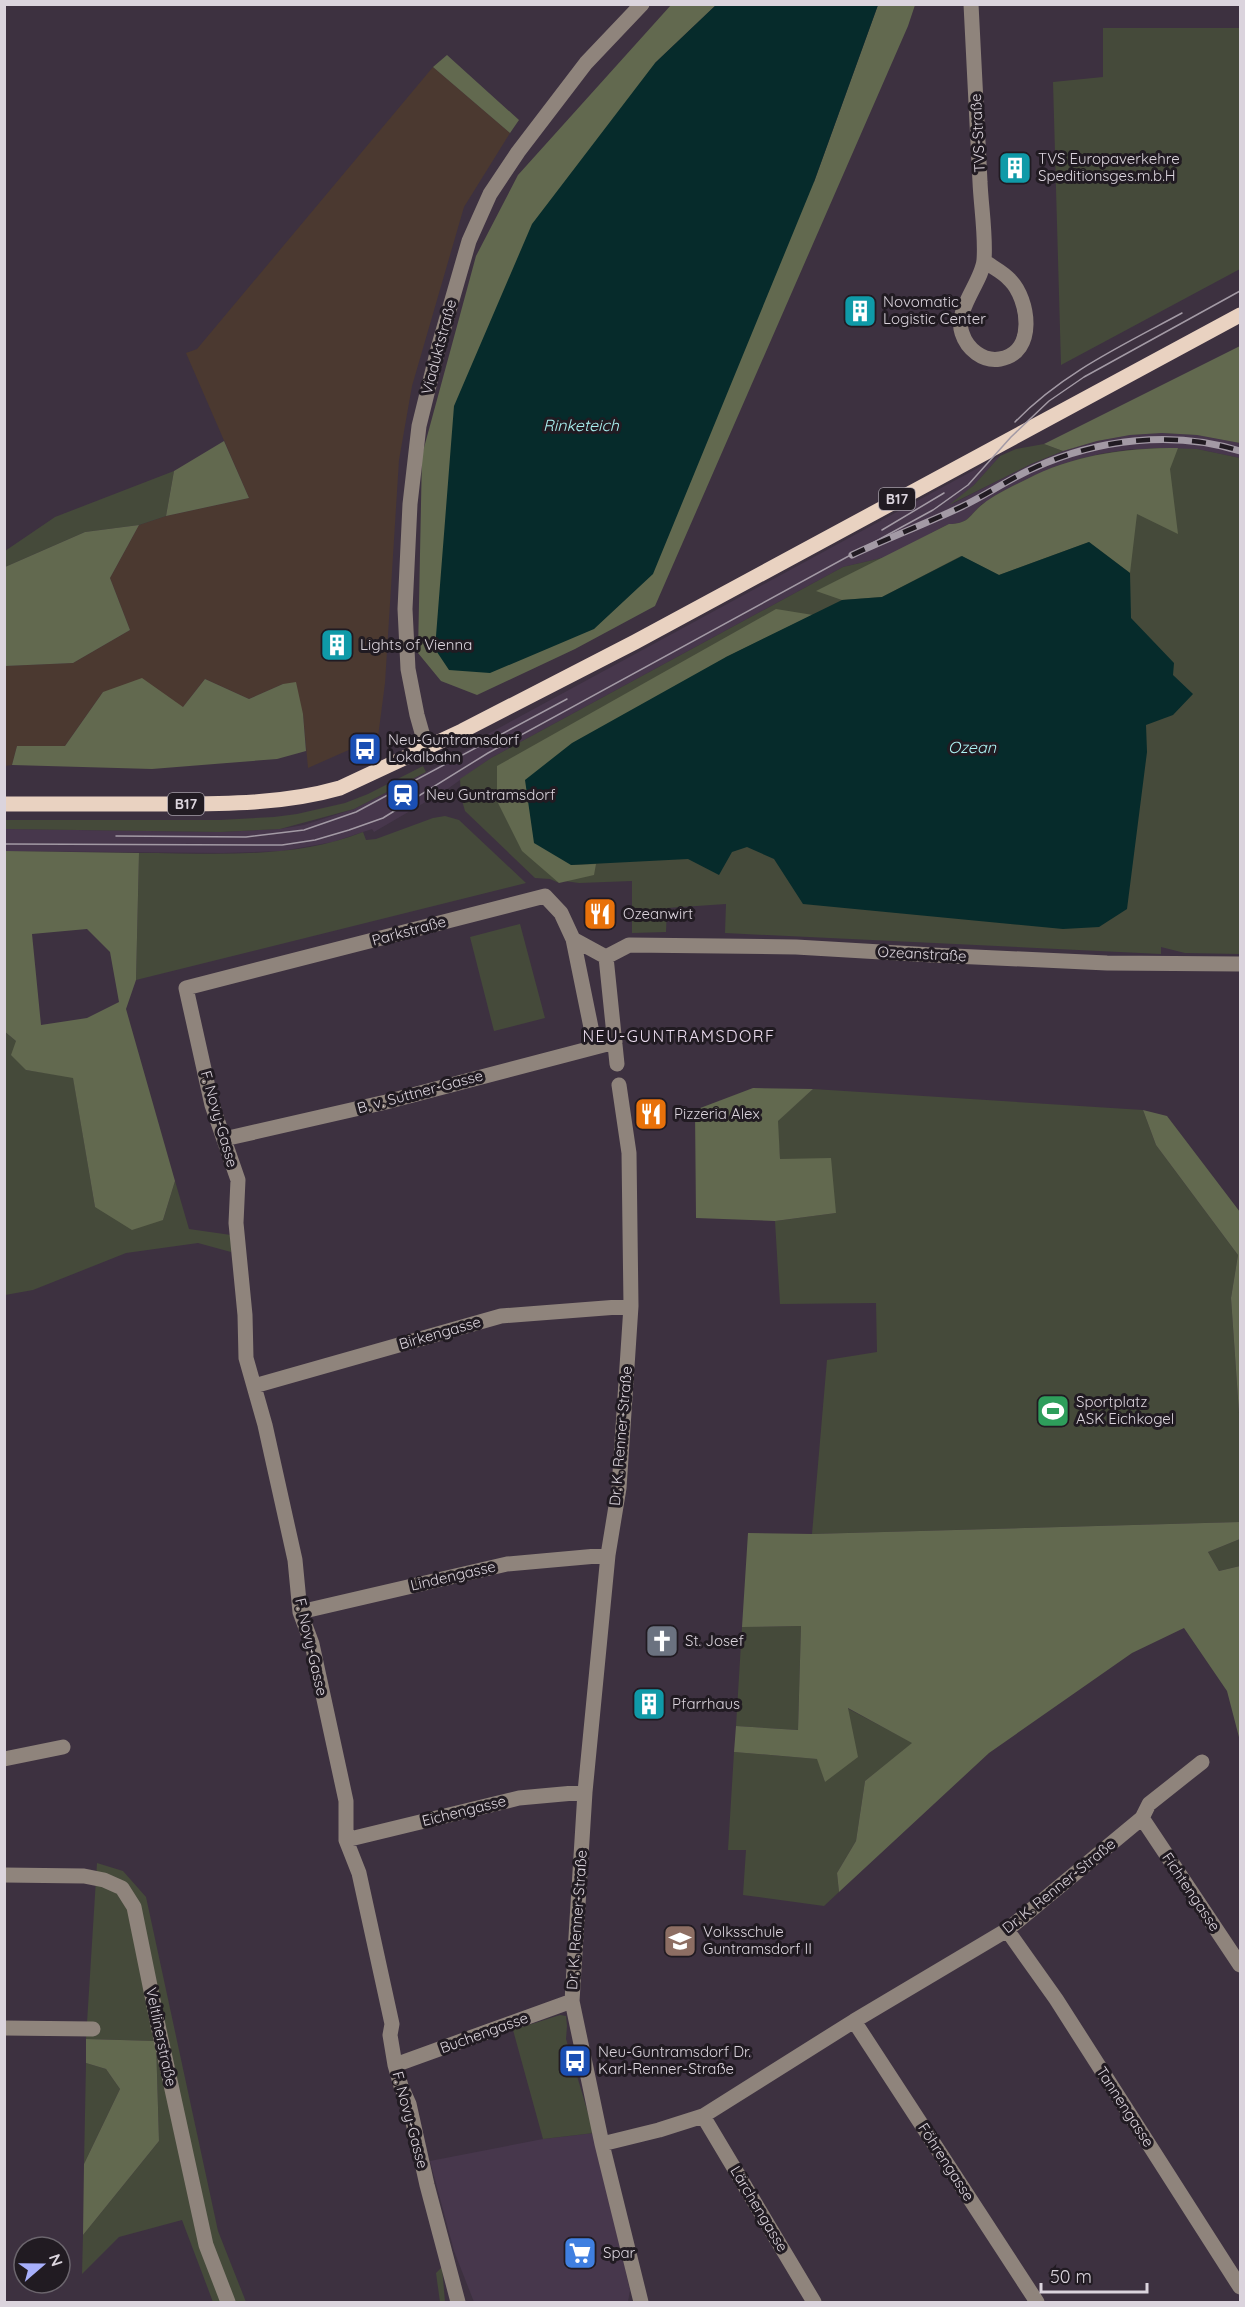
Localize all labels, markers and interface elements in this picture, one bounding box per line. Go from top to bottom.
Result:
street label: TVS-Straße [966,93,989,173]
place label: TVS Europaverkehre Speditionsges.m.b.H [1038,149,1180,185]
building icon: TVS Europaverkehre Speditionsges.m.b.H [997,150,1033,186]
place label: Novomatic Logistic Center [883,292,986,328]
building icon: Novomatic Logistic Center [842,293,878,329]
street label: Viaduktstraße [417,297,460,397]
water label: Rinketeich [543,415,620,435]
road number: B17 [879,488,915,510]
building icon: Lights of Vienna [319,627,355,663]
place label: Lights of Vienna [360,635,472,654]
place label: Neu-Guntramsdorf Lokalbahn [388,730,520,766]
bus stop icon: Neu-Guntramsdorf Lokalbahn [347,731,383,767]
water label: Ozean [948,737,997,757]
station icon: Neu Guntramsdorf [385,777,421,813]
place label: Neu Guntramsdorf [426,785,556,804]
road number: B17 [168,793,204,815]
restaurant icon: Ozeanwirt [582,896,618,932]
place label: Ozeanwirt [623,904,693,923]
street label: Parkstraße [370,911,448,950]
street label: Ozeanstraße [877,942,967,965]
district label: NEU-GUNTRAMSDORF [582,1026,776,1046]
street label: B. v. Suttner-Gasse [355,1066,485,1117]
street label: F. Novy-Gasse [197,1068,242,1169]
restaurant icon: Pizzeria Alex [633,1096,669,1132]
place label: Pizzeria Alex [674,1104,760,1123]
street label: Birkengasse [397,1312,483,1353]
street label: Dr. K. Renner-Straße [605,1365,636,1507]
place label: Sportplatz ASK Eichkogel [1076,1392,1174,1428]
sports icon: Sportplatz ASK Eichkogel [1035,1393,1071,1429]
street label: Lindengasse [408,1556,497,1595]
street label: F. Novy-Gasse [291,1596,332,1698]
church icon: St. Josef [644,1623,680,1659]
place label: St. Josef [685,1631,744,1650]
building icon: Pfarrhaus [631,1686,667,1722]
place label: Pfarrhaus [672,1694,740,1713]
street label: Eichengasse [420,1791,508,1830]
street label: Dr. K. Renner-Straße [998,1834,1119,1937]
street label: Dr. K. Renner-Straße [562,1849,591,1991]
street label: Fichtengasse [1158,1849,1225,1935]
place label: Volksschule Guntramsdorf II [703,1922,812,1958]
school or university icon: Volksschule Guntramsdorf II [662,1923,698,1959]
street label: Veltlinerstraße [142,1986,181,2088]
street label: Buchengasse [437,2008,531,2057]
place label: Neu-Guntramsdorf Dr. Karl-Renner-Straße [598,2042,751,2078]
bus stop icon: Neu-Guntramsdorf Dr. Karl-Renner-Straße [557,2043,593,2079]
street label: Tannengasse [1092,2063,1158,2151]
street label: F. Novy-Gasse [388,2069,433,2171]
street label: Föhrengasse [914,2119,979,2204]
street label: Lärchengasse [726,2162,793,2255]
north arrow [12,2235,72,2295]
supermarket icon: Spar [562,2235,598,2271]
place label: Spar [603,2243,636,2262]
text: N [45,2251,68,2269]
scale bar [1041,2256,1148,2294]
text: 50 m [1050,2265,1092,2288]

